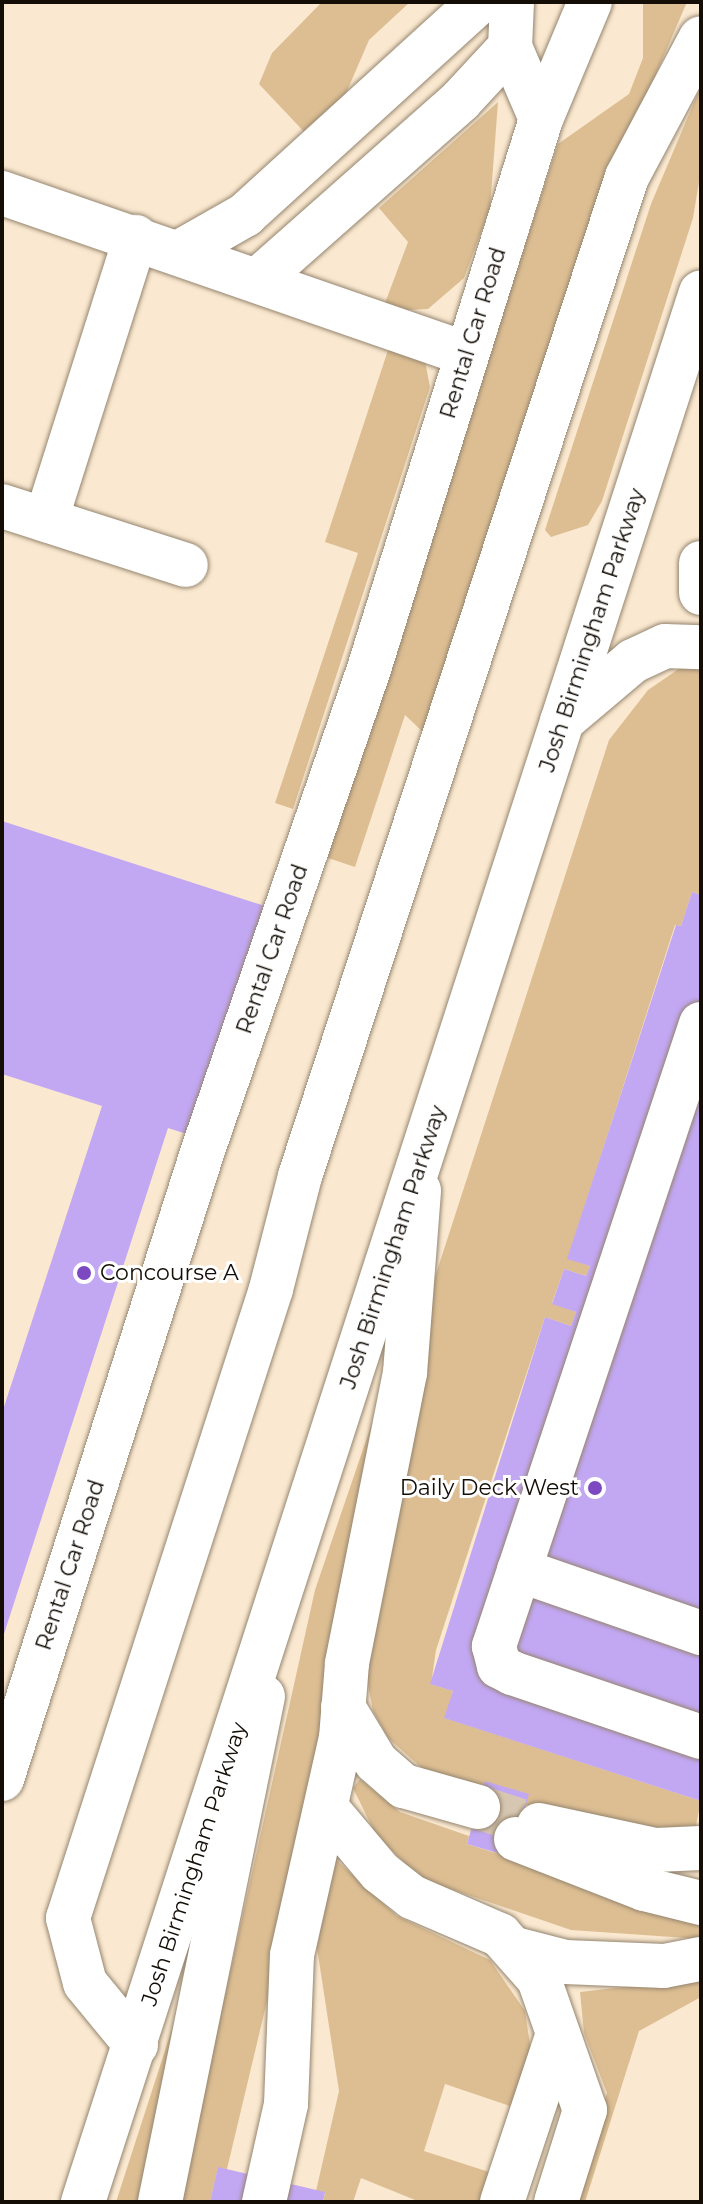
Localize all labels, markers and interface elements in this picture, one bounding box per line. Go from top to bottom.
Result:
street label: Rental Car Road [434,244,512,422]
street label: Josh Birmingham Parkway [534,485,650,775]
street label: Rental Car Road [231,861,313,1037]
street label: Josh Birmingham Parkway [335,1102,451,1392]
place label: Concourse A [100,1260,239,1286]
marker: Concourse A [75,1264,93,1282]
place label: Daily Deck West [400,1475,579,1501]
street label: Rental Car Road [30,1476,110,1654]
marker: Daily Deck West [586,1479,604,1497]
street label: Josh Birmingham Parkway [136,1719,252,2009]

